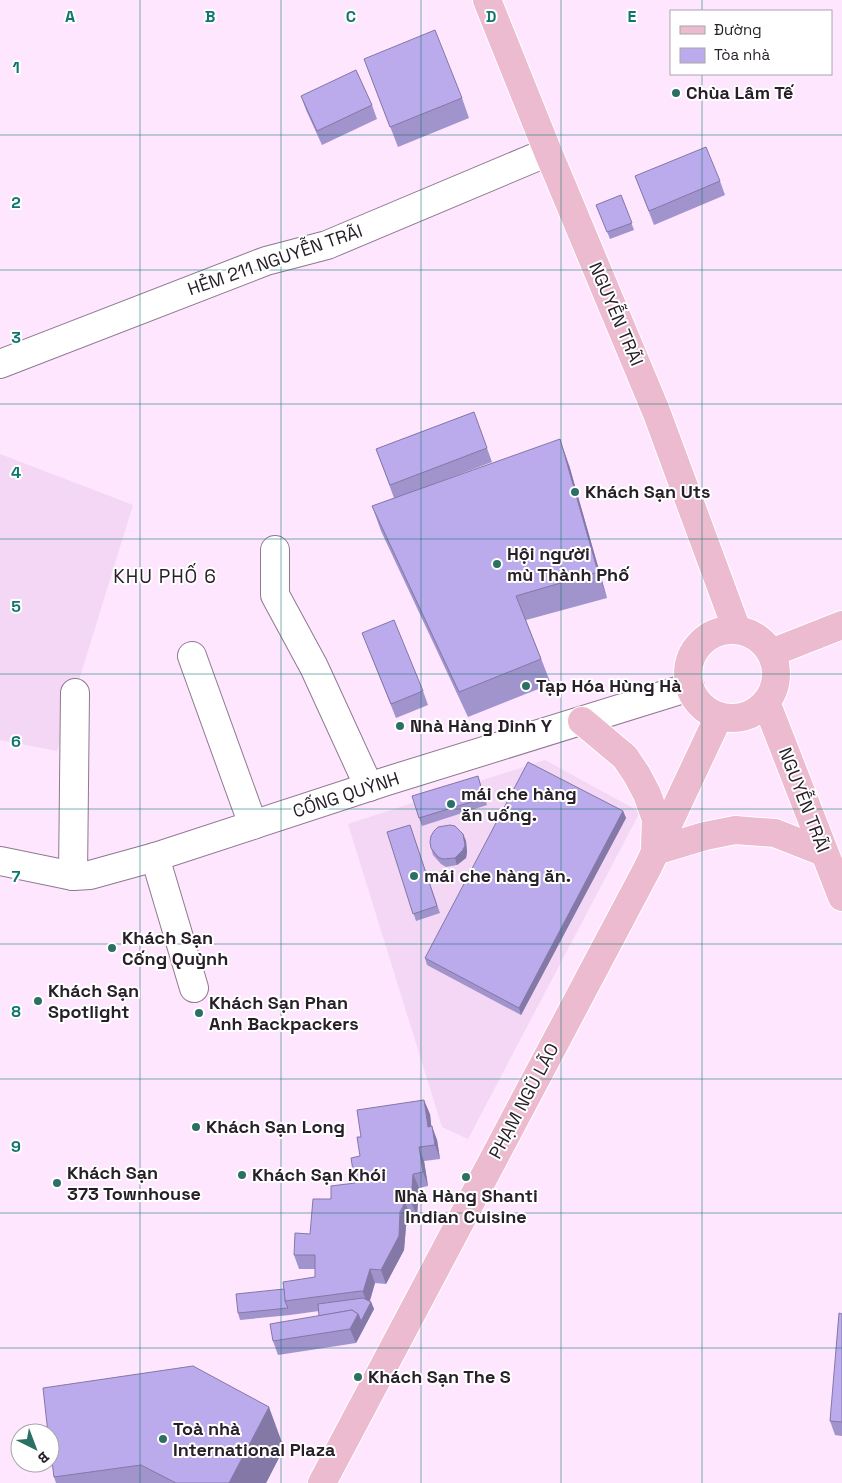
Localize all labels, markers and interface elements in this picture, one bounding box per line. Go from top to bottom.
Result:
text: A [65,6,75,27]
text: B [205,6,215,27]
text: C [346,6,356,27]
text: D [486,6,496,27]
text: E [628,6,637,27]
legend [670,10,832,75]
text: Đường [714,20,762,39]
text: Tòa nhà [714,45,770,64]
text: 1 [12,57,20,78]
place label: Chùa Lâm Tế [686,81,795,104]
marker: Chùa Lâm Tế [670,87,682,99]
text: 2 [11,192,21,213]
street label: HẺM 211 NGUYỄN TRÃI [184,218,365,300]
street label: NGUYỄN TRÃI [584,258,650,369]
text: 3 [11,327,21,348]
text: 4 [11,462,21,483]
place label: Khách Sạn Uts [585,480,711,503]
marker: Khách Sạn Uts [569,486,581,498]
place label: Hội người mù Thành Phố [507,542,630,586]
marker: Hội người mù Thành Phố [491,558,503,570]
district label: KHU PHỐ 6 [113,563,217,589]
text: 5 [11,596,21,617]
place label: Tạp Hóa Hùng Hà [536,674,682,697]
marker: Tạp Hóa Hùng Hà [520,680,532,692]
place label: Nhà Hàng Dinh Y [410,714,553,737]
marker: Nhà Hàng Dinh Y [394,720,406,732]
text: 6 [11,731,21,752]
street label: NGUYỄN TRÃI [774,744,836,856]
street label: CỐNG QUỲNH [290,766,402,823]
place label: mái che hàng ăn uống. [461,782,577,826]
marker: mái che hàng ăn uống. [445,798,457,810]
place label: mái che hàng ăn. [424,864,571,887]
text: 7 [12,866,21,887]
marker: mái che hàng ăn. [408,870,420,882]
place label: Khách Sạn Cống Quỳnh [122,926,228,970]
marker: Khách Sạn Cống Quỳnh [106,942,118,954]
place label: Khách Sạn Spotlight [48,979,139,1023]
place label: Khách Sạn Phan Anh Backpackers [209,991,359,1035]
marker: Khách Sạn Spotlight [32,995,44,1007]
text: 8 [11,1001,21,1022]
marker: Khách Sạn Phan Anh Backpackers [193,1007,205,1019]
street label: PHẠM NGŨ LÃO [483,1039,564,1163]
place label: Khách Sạn Long [206,1115,345,1138]
marker: Khách Sạn Long [190,1121,202,1133]
text: 9 [11,1136,21,1157]
place label: Khách Sạn 373 Townhouse [67,1161,201,1205]
place label: Khách Sạn Khói [252,1163,386,1186]
marker: Khách Sạn Khói [236,1169,248,1181]
marker: Nhà Hàng Shanti Indian Cuisine [460,1171,472,1183]
marker: Khách Sạn 373 Townhouse [51,1177,63,1189]
place label: Nhà Hàng Shanti Indian Cuisine [394,1184,538,1228]
place label: Khách Sạn The S [368,1365,511,1388]
marker: Khách Sạn The S [352,1371,364,1383]
place label: Toà nhà International Plaza [173,1417,336,1461]
north arrow [10,1423,60,1473]
marker: Toà nhà International Plaza [157,1433,169,1445]
text: B [34,1448,53,1467]

